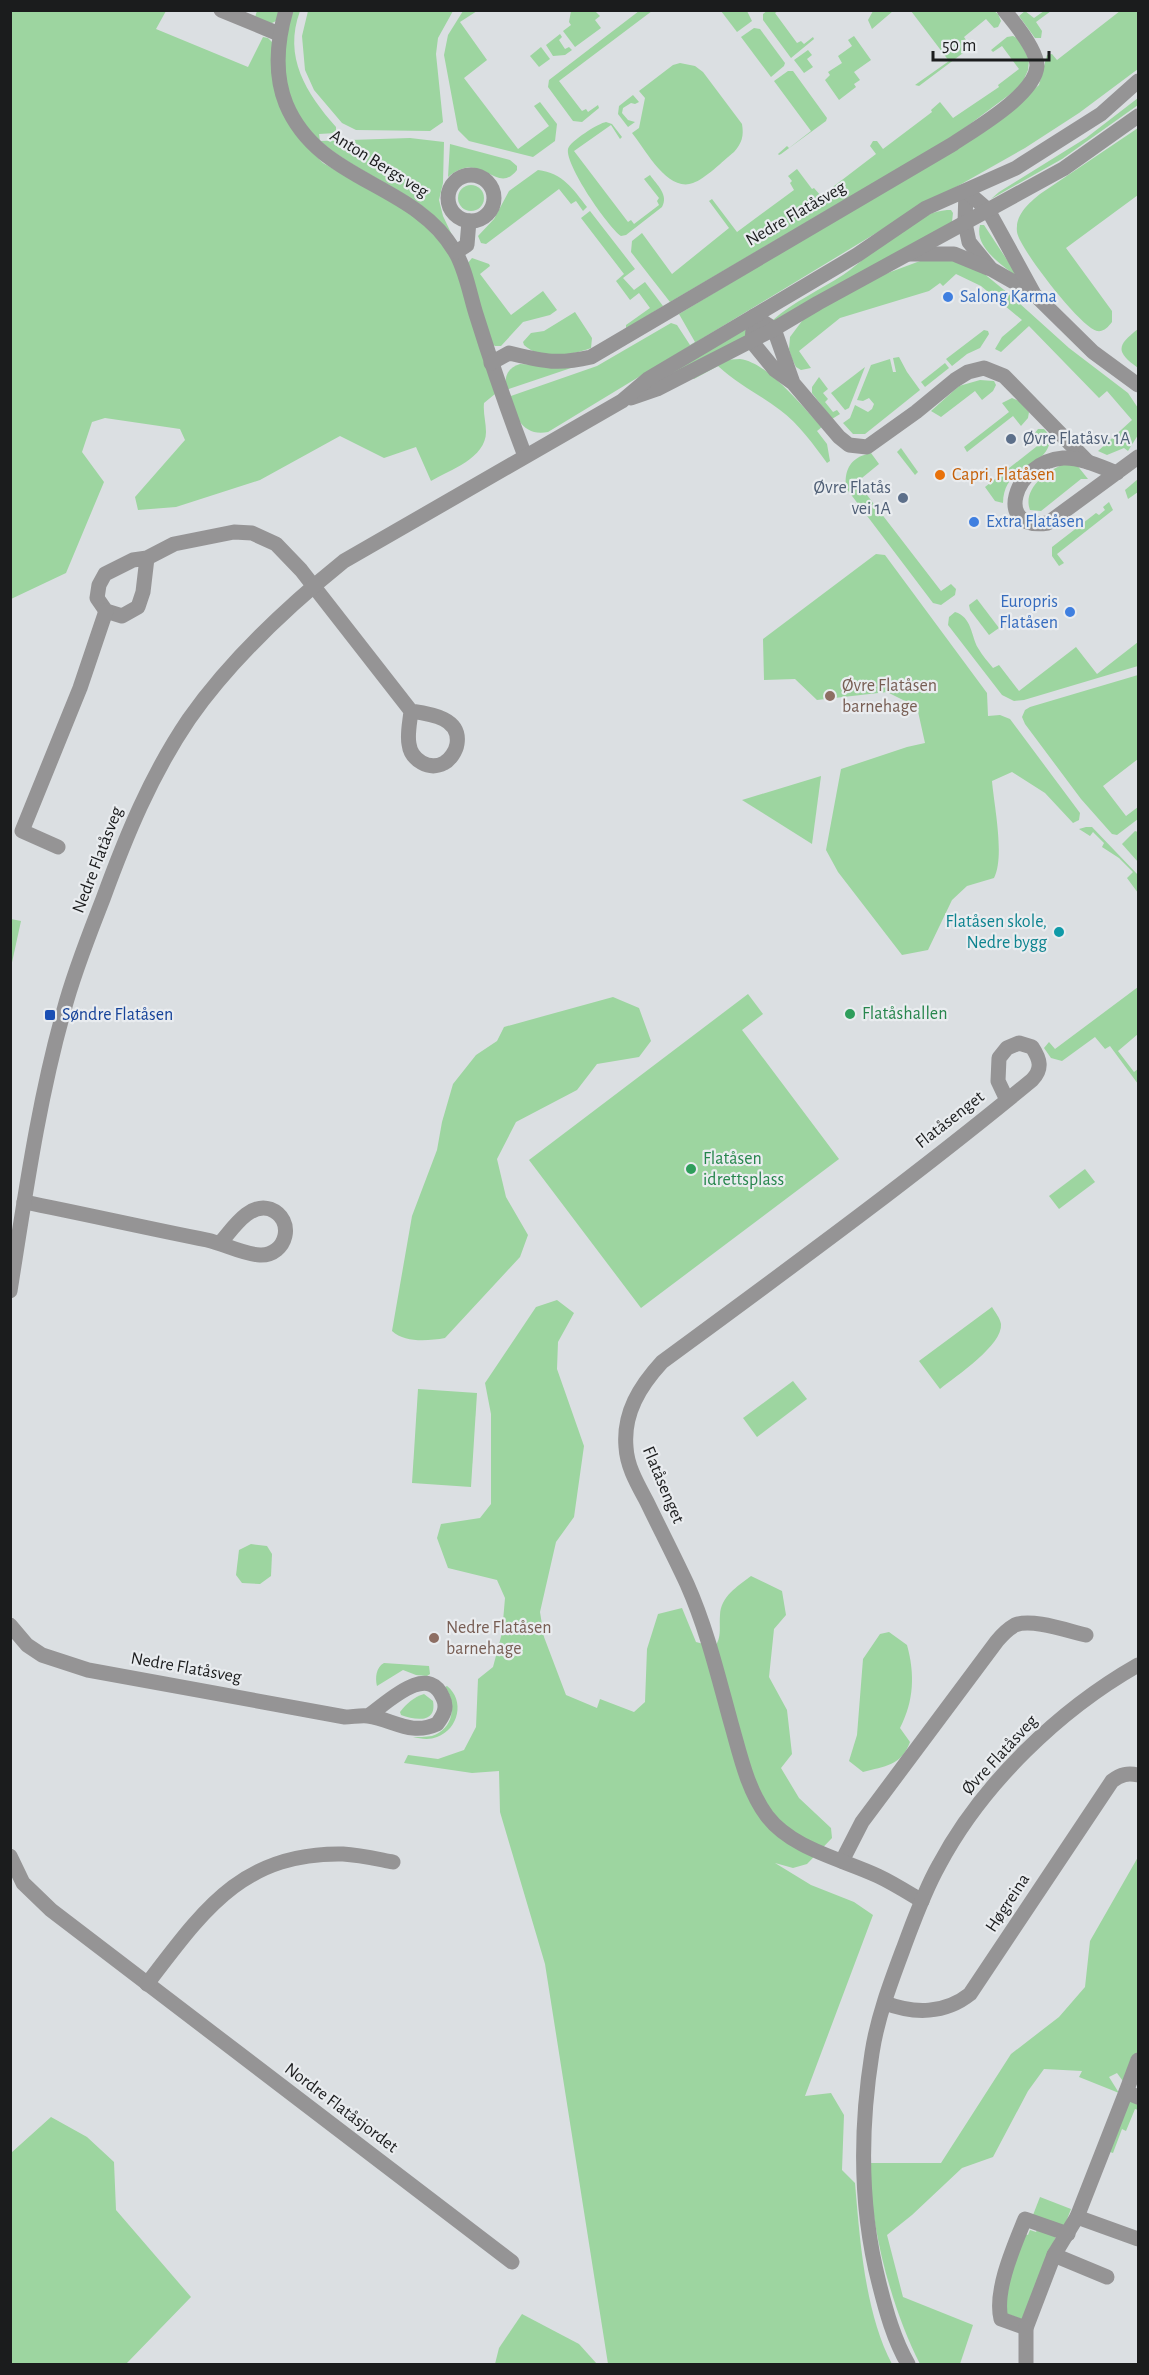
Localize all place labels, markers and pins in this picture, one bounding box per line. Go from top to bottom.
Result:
place label: Salong Karma [960,288,1057,306]
marker: Salong Karma [941,290,955,304]
place label: Øvre Flatåsv. 1A [1023,430,1131,448]
marker: Øvre Flatåsv. 1A [1004,432,1018,446]
place label: Capri, Flatåsen [952,466,1055,484]
marker: Capri, Flatåsen [933,468,947,482]
place label: Øvre Flatås vei 1A [814,479,892,518]
marker: Øvre Flatås vei 1A [896,491,910,505]
place label: Extra Flatåsen [986,513,1084,531]
marker: Extra Flatåsen [967,515,981,529]
place label: Europris Flatåsen [999,593,1058,632]
marker: Europris Flatåsen [1063,605,1077,619]
place label: Øvre Flatåsen barnehage [842,677,937,716]
marker: Øvre Flatåsen barnehage [823,689,837,703]
place label: Flatåsen skole, Nedre bygg [945,913,1047,952]
marker: Flatåsen skole, Nedre bygg [1052,925,1066,939]
place label: Flatåshallen [862,1005,947,1023]
place label: Søndre Flatåsen [62,1006,173,1024]
marker: Flatåshallen [843,1007,857,1021]
marker: Søndre Flatåsen [43,1008,57,1022]
place label: Flatåsen idrettsplass [703,1150,784,1189]
marker: Flatåsen idrettsplass [684,1162,698,1176]
place label: Nedre Flatåsen barnehage [446,1619,551,1658]
marker: Nedre Flatåsen barnehage [427,1631,441,1645]

